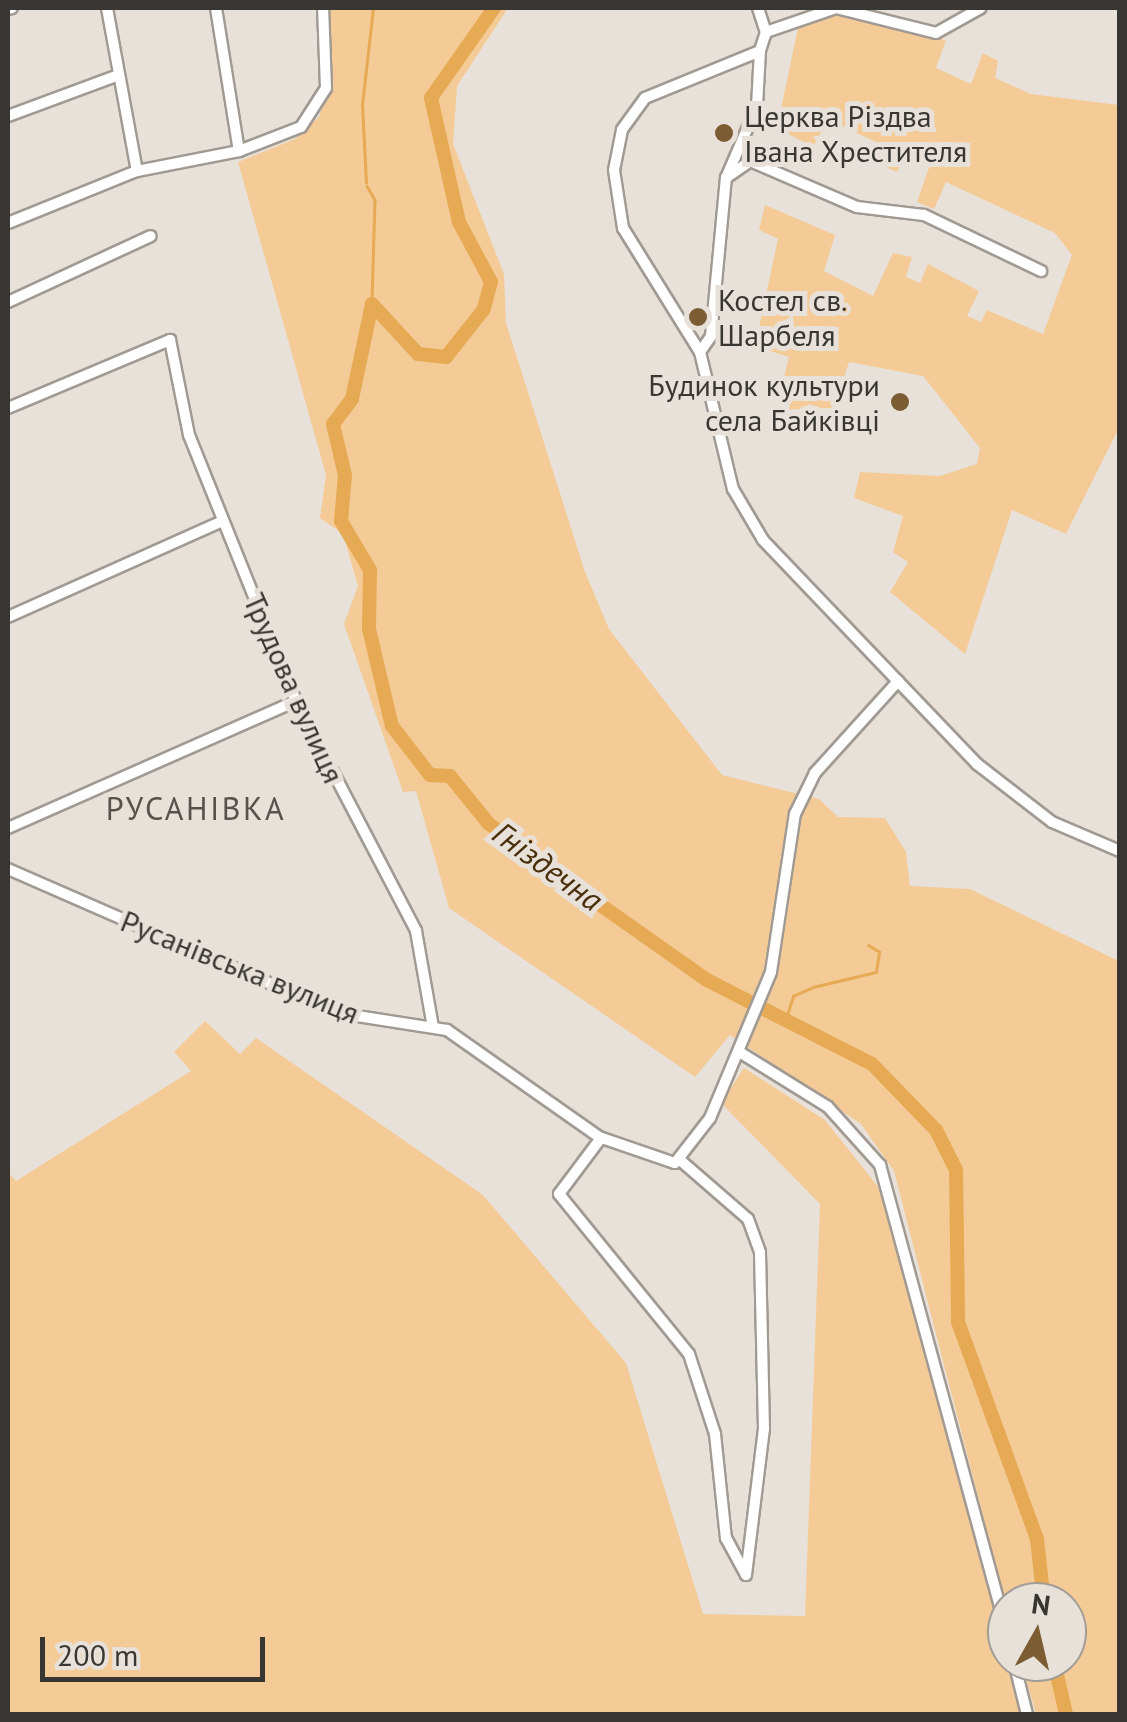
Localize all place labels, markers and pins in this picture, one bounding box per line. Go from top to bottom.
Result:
place label: Церква Різдва Івана Хрестителя [744,98,968,168]
marker: Церква Різдва Івана Хрестителя [713,122,735,144]
place label: Костел св. Шарбеля [718,282,848,352]
marker: Костел св. Шарбеля [687,306,709,328]
place label: Будинок культури села Байківці [648,367,880,438]
marker: Будинок культури села Байківці [889,391,911,413]

